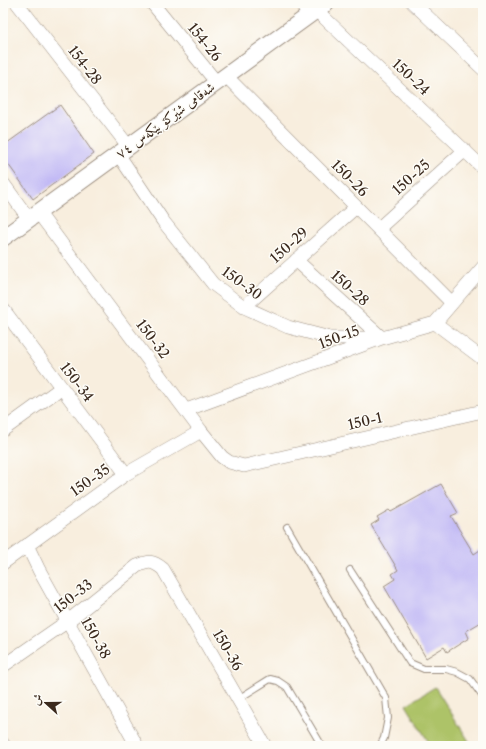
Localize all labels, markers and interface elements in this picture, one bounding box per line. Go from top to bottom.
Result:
street label: 154-26 [184,19,226,65]
street label: 154-28 [64,42,106,88]
street label: 150-24 [388,55,434,99]
street label: شەقامی شێرکۆ بێکەس ٧٤ [112,78,218,162]
street label: 150-25 [388,155,434,199]
street label: 150-26 [328,156,372,200]
street label: 150-29 [266,223,312,267]
street label: 150-30 [218,262,266,304]
street label: 150-28 [327,266,373,310]
street label: 150-32 [132,316,174,362]
street label: 150-15 [316,321,362,353]
street label: 150-34 [56,359,98,405]
street label: 150-1 [346,408,384,434]
street label: 150-35 [67,460,113,500]
street label: 150-33 [50,575,96,617]
street label: 150-38 [77,614,115,662]
street label: 150-36 [209,626,247,674]
north arrow [26,683,66,723]
text: ش [28,692,45,707]

